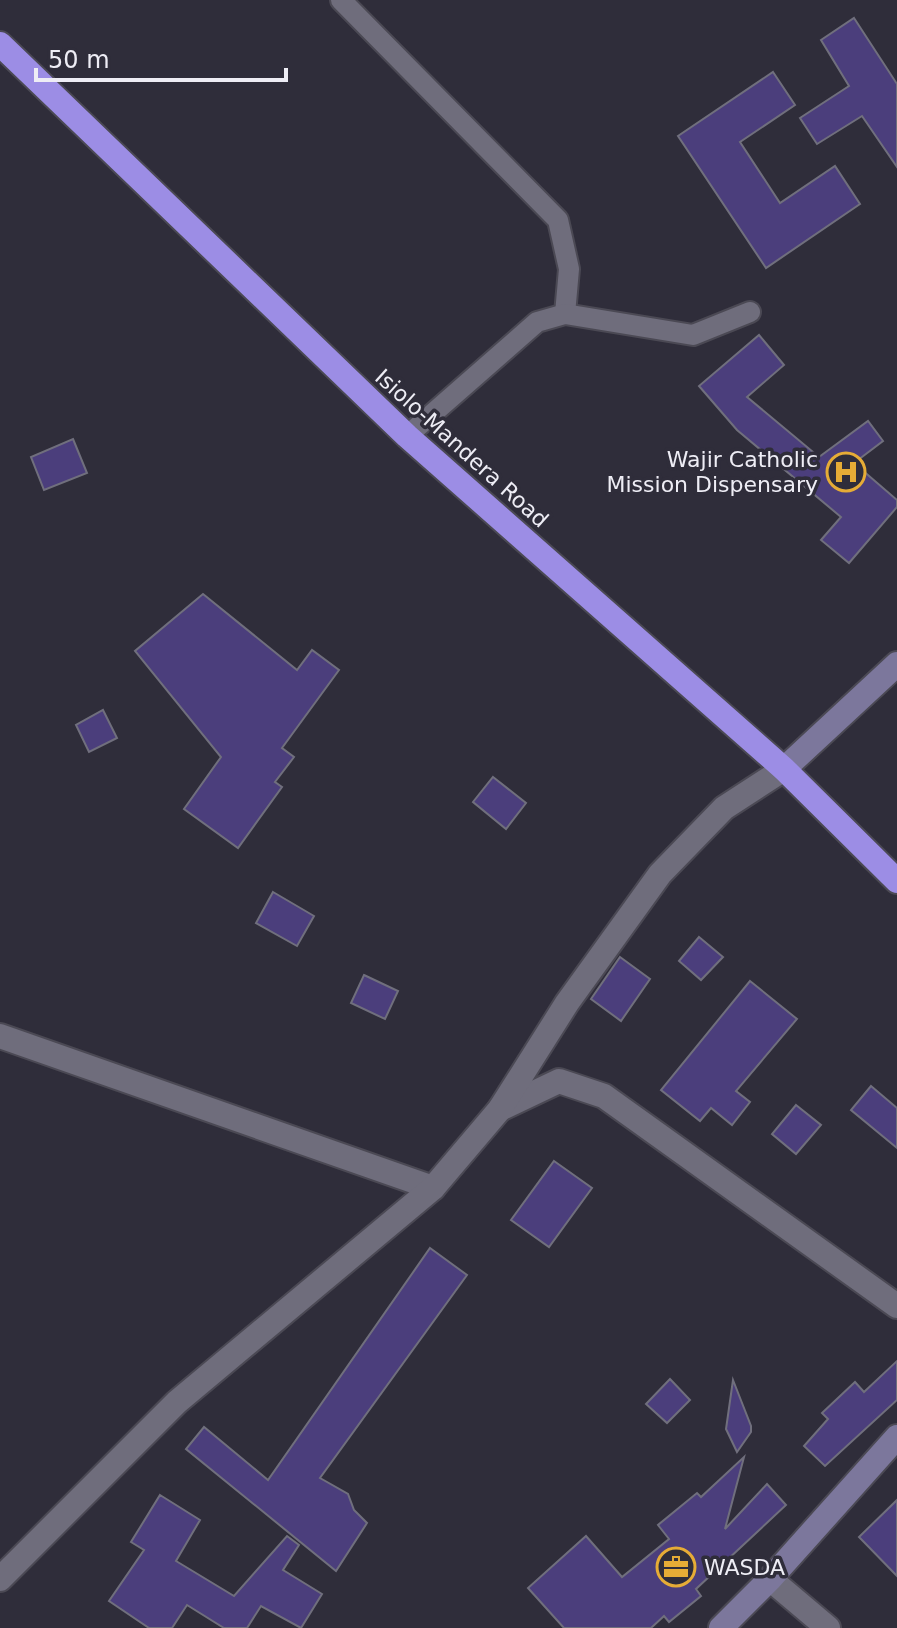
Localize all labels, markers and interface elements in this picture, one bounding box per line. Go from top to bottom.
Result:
scale bar [36,32,286,82]
text: 50 m [48,46,110,74]
street label: Isiolo-Mandera Road [370,364,553,533]
place label: Wajir Catholic Mission Dispensary [607,447,818,497]
hospital icon: Wajir Catholic Mission Dispensary [825,451,867,493]
office icon: WASDA [655,1546,697,1588]
place label: WASDA [704,1555,785,1580]

